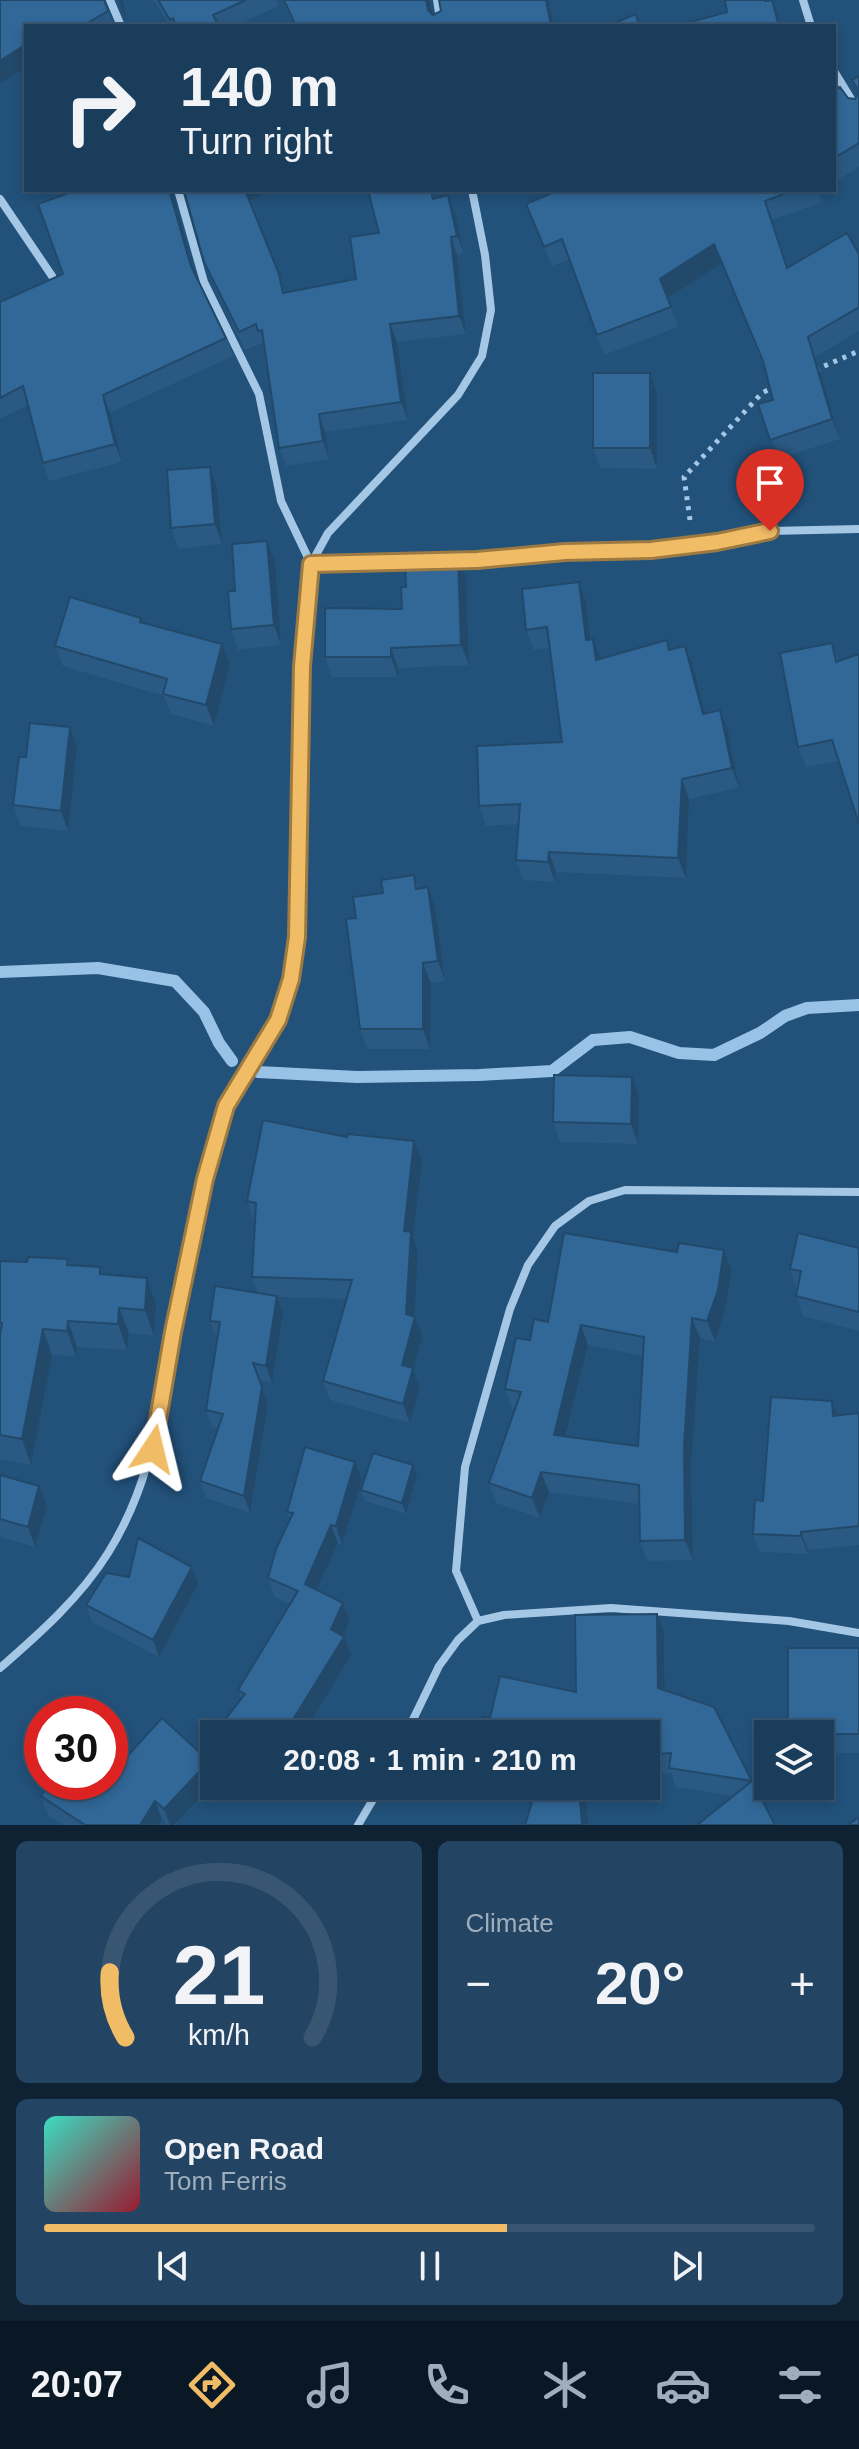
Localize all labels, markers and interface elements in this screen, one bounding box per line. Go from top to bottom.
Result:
text: 140 m [180,55,339,118]
icon: right [48,56,152,160]
text: Turn right [180,121,333,162]
pin [736,449,804,531]
icon: arrive [748,461,792,505]
position arrow [111,1407,195,1491]
speed limit sign: 30 [24,1696,128,1800]
map controls [754,1720,834,1800]
button: layers [754,1720,834,1800]
text: 20:08 · 1 min · 210 m [283,1743,577,1776]
text: Climate [466,1908,554,1938]
text: 21 [172,1929,265,2022]
text: 20° [595,1950,686,2017]
text: − [466,1959,491,2008]
text: + [789,1959,815,2008]
text: km/h [188,2019,250,2051]
text: Open Road [164,2132,324,2165]
text: Tom Ferris [164,2166,287,2196]
icon: previous [151,2244,195,2288]
icon: pause [408,2244,452,2288]
icon: next [665,2244,709,2288]
icon: directions [184,2357,240,2413]
icon: music [302,2357,358,2413]
icon: phone [419,2357,475,2413]
icon: climate [537,2357,593,2413]
icon: car [655,2357,711,2413]
icon: filters [772,2357,828,2413]
text: 20:07 [31,2364,123,2405]

